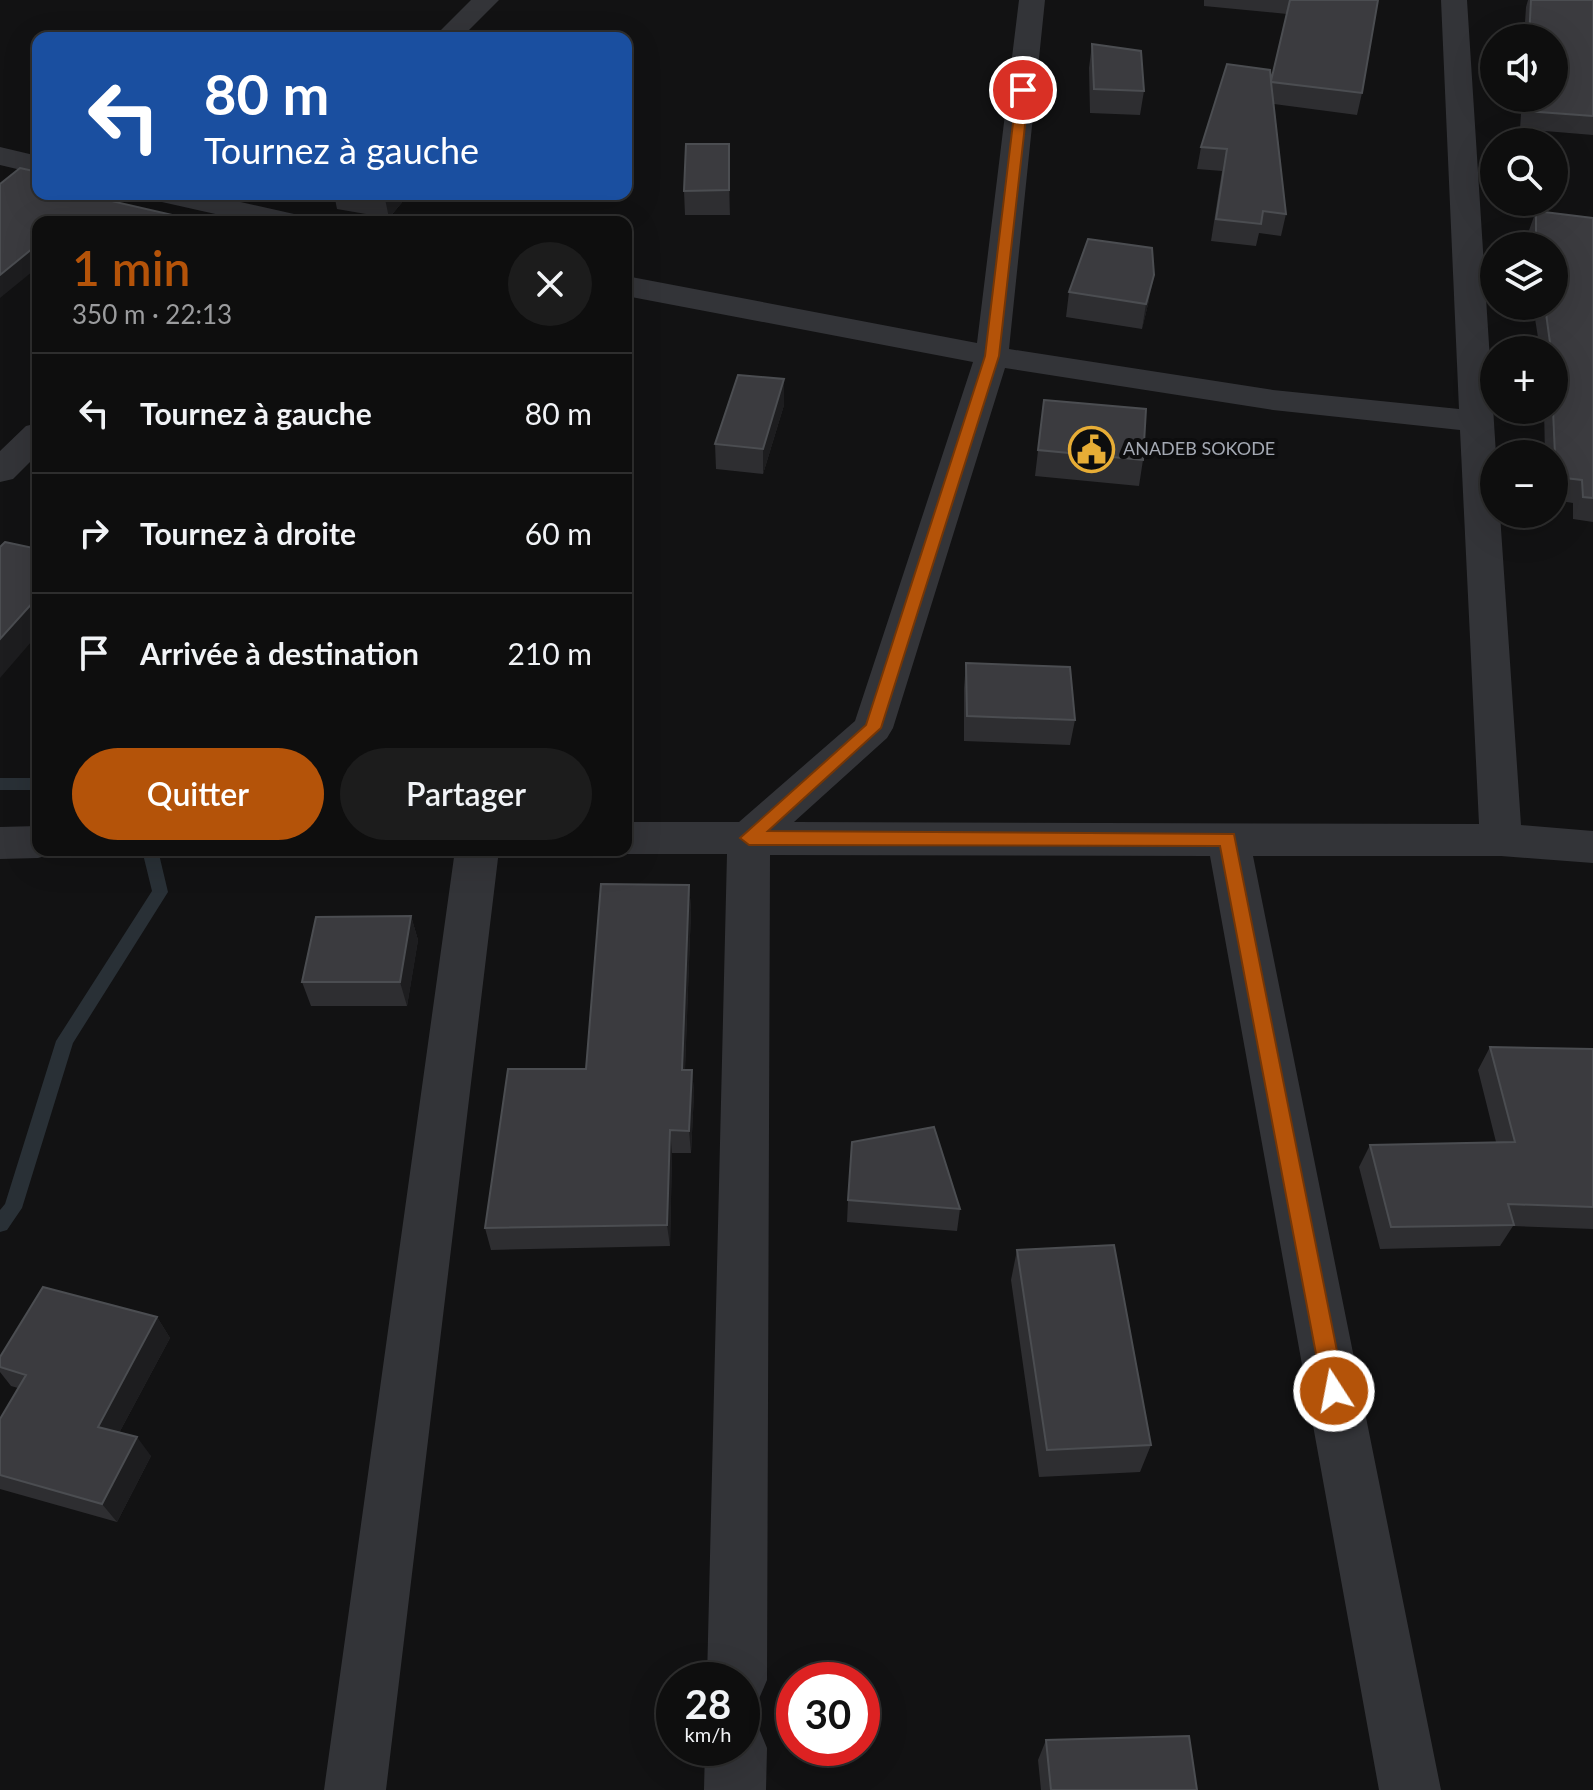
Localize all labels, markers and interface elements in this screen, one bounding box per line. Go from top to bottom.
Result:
map controls [1480,24,1568,528]
button: sound [1480,24,1568,112]
pin [989,56,1057,124]
text: 80 m [204,60,329,127]
icon: left [72,64,176,168]
icon: arrive [1001,68,1045,112]
text: Tournez à gauche [204,128,479,172]
button: search [1480,128,1568,216]
button: layers [1480,232,1568,320]
text: 1 min [72,239,190,296]
button: close [508,242,592,326]
text: 350 m · 22:13 [72,298,232,330]
button: + [1480,336,1568,424]
icon: left [72,391,116,435]
text: Tournez à gauche [140,395,372,431]
text: 80 m [525,395,592,431]
public building icon: ANADEB SOKODE [1068,425,1116,473]
place label: ANADEB SOKODE [1123,437,1275,459]
button: − [1480,440,1568,528]
icon: right [72,511,116,555]
text: Tournez à droite [140,515,356,551]
text: 60 m [525,515,592,551]
icon: arrive [72,631,116,675]
text: Arrivée à destination [140,635,419,671]
text: 210 m [507,635,592,671]
button: Quitter [72,748,324,840]
button: Partager [340,748,592,840]
position arrow [1292,1349,1376,1433]
speed limit sign: 30 [776,1662,880,1766]
text: 28 [685,1680,731,1728]
text: km/h [685,1722,731,1746]

